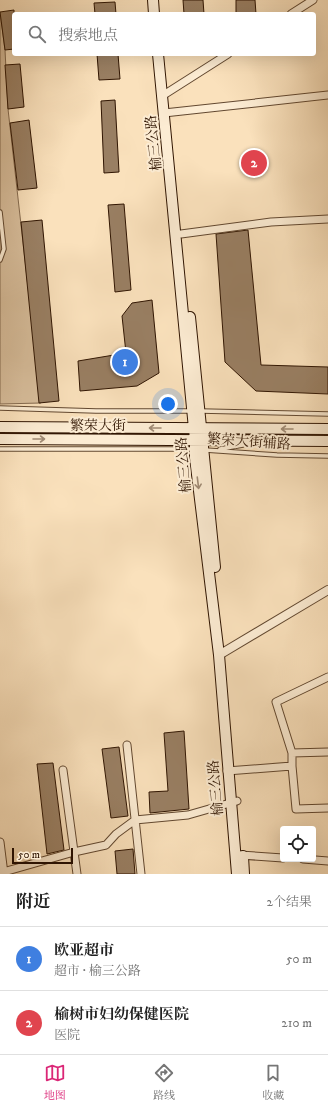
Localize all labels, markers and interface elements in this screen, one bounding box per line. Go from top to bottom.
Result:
search box [12,12,316,56]
icon: search [26,23,48,45]
text: 搜索地点 [58,26,118,45]
street label: 榆三公路 [142,114,166,172]
pin: 2 [241,148,267,178]
pin: 1 [112,347,138,377]
your location [158,394,178,414]
street label: 繁荣大街 [70,417,126,435]
one-way arrow [149,424,162,432]
one-way arrow [281,425,294,433]
street label: 繁荣大街辅路 [206,430,291,454]
one-way arrow [32,435,45,443]
street label: 榆三公路 [173,436,195,494]
one-way arrow [194,476,202,489]
street label: 榆三公路 [205,759,227,817]
map controls [280,826,316,862]
button: locate [280,826,316,862]
scale bar [12,846,73,865]
text: 50 m [18,848,40,862]
text: 附近 [16,891,50,913]
text: 2个结果 [267,894,312,910]
text: 欧亚超市 [54,941,114,960]
text: 1 [27,951,31,967]
text: 50 m [286,951,312,967]
text: 超市 · 榆三公路 [54,963,141,979]
text: 榆树市妇幼保健医院 [54,1005,189,1024]
text: 2 [26,1015,32,1031]
text: 210 m [281,1015,312,1031]
text: 医院 [54,1027,80,1043]
tab: 地图 [44,1062,66,1103]
tab: 路线 [153,1062,175,1103]
tab: 收藏 [262,1062,284,1103]

